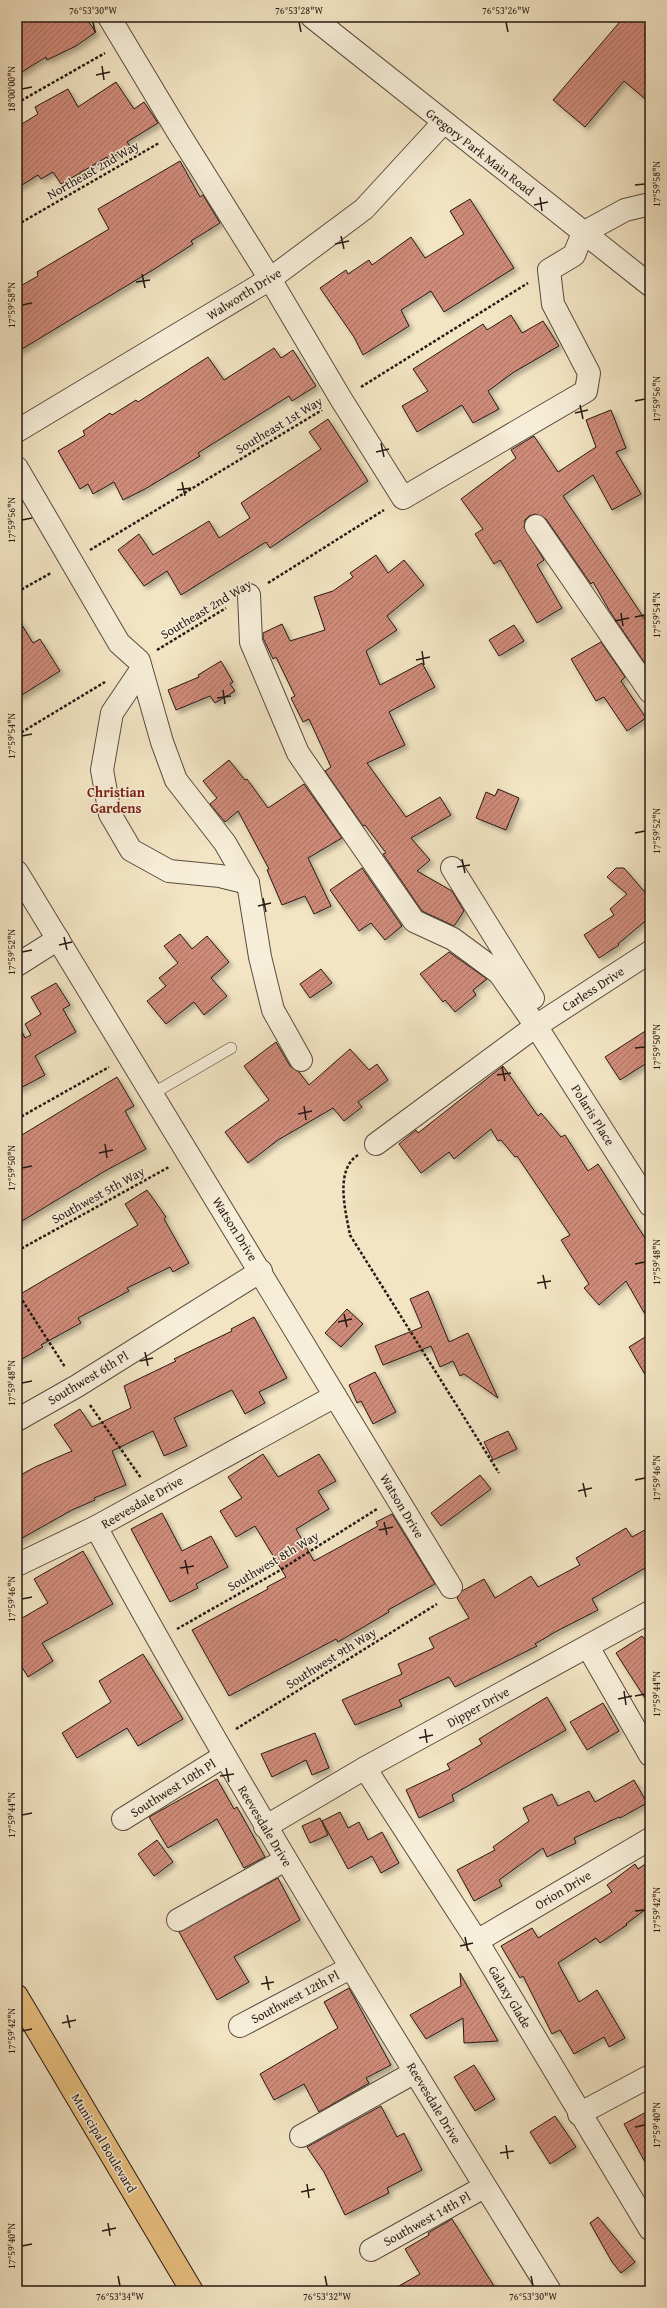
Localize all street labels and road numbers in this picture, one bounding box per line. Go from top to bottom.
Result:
street label: Gregory Park Main Road [422,104,538,200]
street label: Northeast 2nd Way [43,136,143,204]
street label: Walworth Drive [203,263,285,325]
street label: Southeast 1st Way [232,391,327,459]
street label: Southeast 2nd Way [157,574,256,644]
street label: Carless Drive [558,962,628,1016]
street label: Polaris Place [567,1081,619,1149]
street label: Southwest 5th Way [48,1161,148,1228]
street label: Watson Drive [208,1193,262,1265]
street label: Southwest 6th Pl [44,1346,132,1410]
street label: Watson Drive [375,1470,429,1542]
street label: Reevesdale Drive [97,1471,187,1533]
street label: Southwest 8th Way [224,1526,323,1596]
street label: Southwest 9th Way [282,1622,380,1694]
street label: Dipper Drive [443,1682,513,1732]
street label: Southwest 10th Pl [127,1754,220,1822]
street label: Reevesdale Drive [233,1782,297,1870]
street label: Orion Drive [531,1866,595,1914]
street label: Galaxy Glade [484,1962,536,2032]
street label: Southwest 12th Pl [247,1966,343,2028]
street label: Reevesdale Drive [402,2059,466,2147]
street label: Municipal Boulevard [67,2090,141,2196]
street label: Southwest 14th Pl [380,2187,475,2251]

